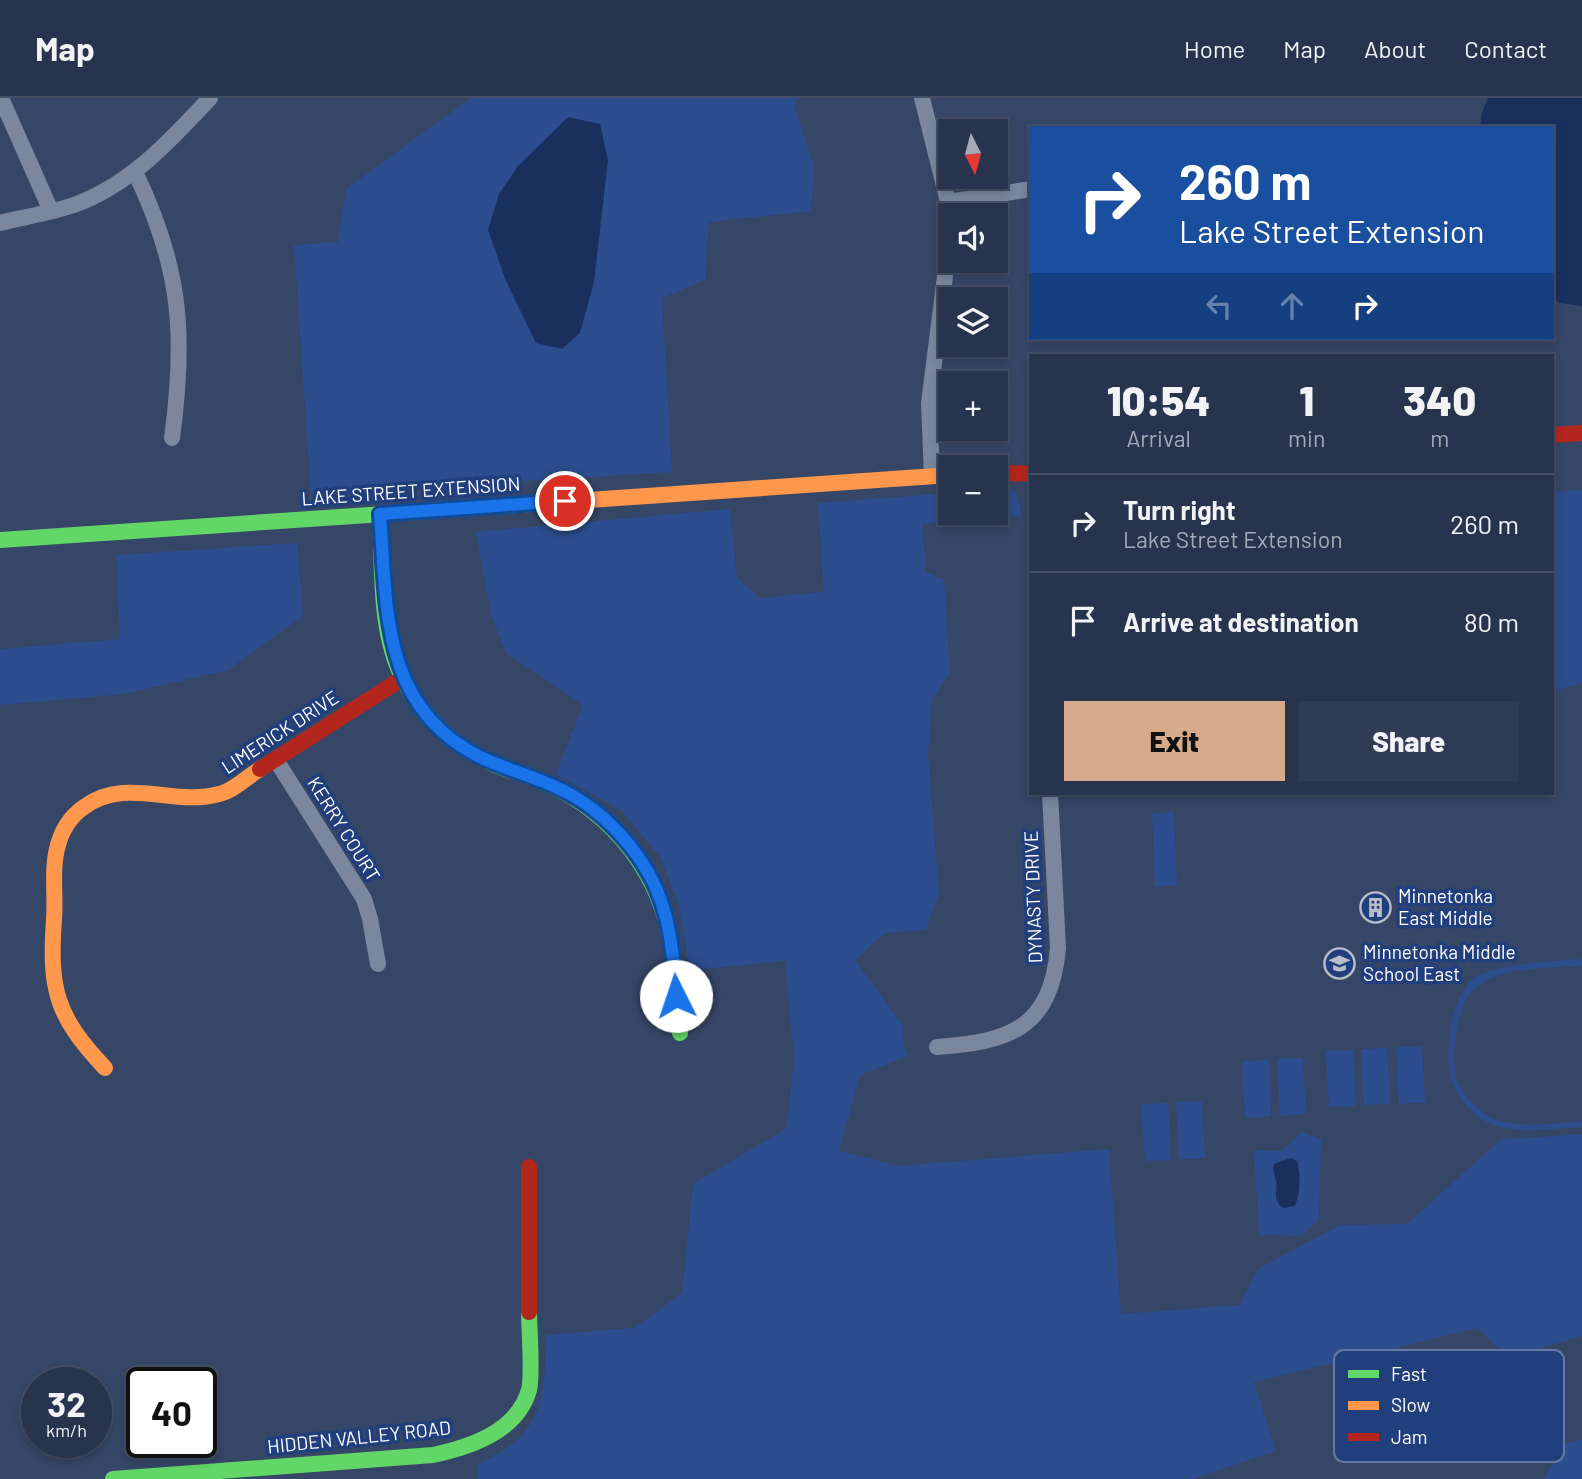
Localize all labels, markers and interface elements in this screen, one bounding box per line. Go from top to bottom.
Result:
text: Map [35,28,95,68]
text: Home [1184,34,1245,63]
text: Map [1283,34,1326,63]
text: About [1364,34,1426,63]
text: Contact [1464,34,1547,63]
north arrow [938,119,1008,189]
map controls [938,119,1008,525]
text: 260 m [1179,151,1311,210]
icon: right [1064,154,1155,245]
button: sound [938,203,1008,273]
text: Lake Street Extension [1179,211,1485,249]
button: layers [938,287,1008,357]
icon: left [1200,287,1238,325]
icon: ahead [1273,287,1311,325]
icon: right [1346,287,1384,325]
button: + [938,371,1008,441]
text: 10:54 [1107,374,1210,424]
text: 1 [1299,374,1314,424]
text: 340 [1403,374,1476,424]
text: Arrival [1126,424,1191,452]
text: min [1288,424,1325,452]
text: m [1430,424,1449,452]
button: − [938,455,1008,525]
street label: LAKE STREET EXTENSION [301,471,521,510]
pin [535,471,595,531]
icon: arrive [546,482,584,520]
text: Turn right [1123,494,1236,525]
icon: right [1064,504,1102,542]
text: 260 m [1450,508,1519,539]
text: Lake Street Extension [1123,525,1343,553]
icon: arrive [1064,602,1102,640]
text: Arrive at destination [1123,606,1359,637]
text: 80 m [1464,606,1519,637]
street label: LIMERICK DRIVE [217,685,343,778]
button: Exit [1064,701,1285,781]
button: Share [1299,701,1519,781]
street label: KERRY COURT [303,772,386,885]
street label: DYNASTY DRIVE [1019,830,1046,964]
place label: Minnetonka East Middle [1398,884,1493,929]
building icon: Minnetonka East Middle [1358,890,1392,924]
place label: Minnetonka Middle School East [1363,940,1516,985]
school or university icon: Minnetonka Middle School East [1323,946,1357,980]
position arrow [639,959,713,1033]
legend [1334,1350,1564,1462]
text: Fast [1391,1362,1427,1385]
speed limit sign: 40 [126,1367,217,1458]
text: 32 [47,1382,86,1424]
text: Slow [1391,1393,1430,1416]
street label: HIDDEN VALLEY ROAD [266,1415,452,1458]
text: km/h [46,1419,87,1441]
text: Jam [1391,1425,1427,1448]

